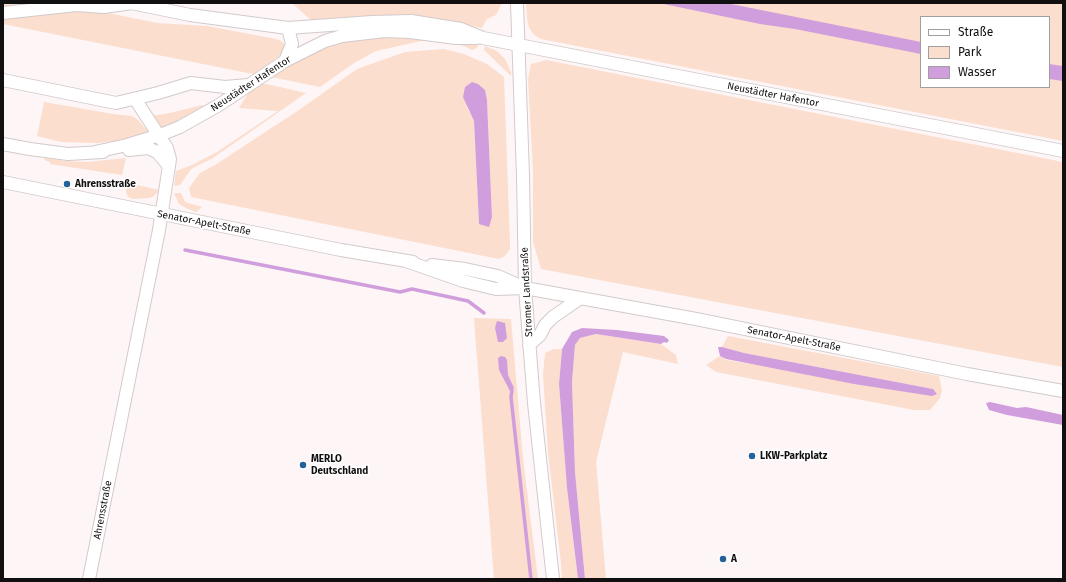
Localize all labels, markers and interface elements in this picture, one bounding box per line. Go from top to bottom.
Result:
legend [920,16,1050,88]
text: Straße [958,25,993,39]
text: Park [958,45,982,59]
street label: Neustädter Hafentor [209,54,293,114]
text: Wasser [958,65,996,79]
street label: Neustädter Hafentor [726,80,820,110]
place label: Ahrensstraße [75,178,136,190]
marker: Ahrensstraße [62,179,72,189]
street label: Senator-Apelt-Straße [156,208,252,238]
street label: Stromer Landstraße [519,247,535,337]
street label: Senator-Apelt-Straße [746,324,842,354]
place label: LKW-Parkplatz [760,450,827,462]
marker: LKW-Parkplatz [747,451,757,461]
place label: MERLO Deutschland [311,453,368,476]
marker: MERLO Deutschland [298,460,308,470]
street label: Ahrensstraße [91,480,115,540]
place label: A [731,553,737,565]
marker: A [718,554,728,564]

